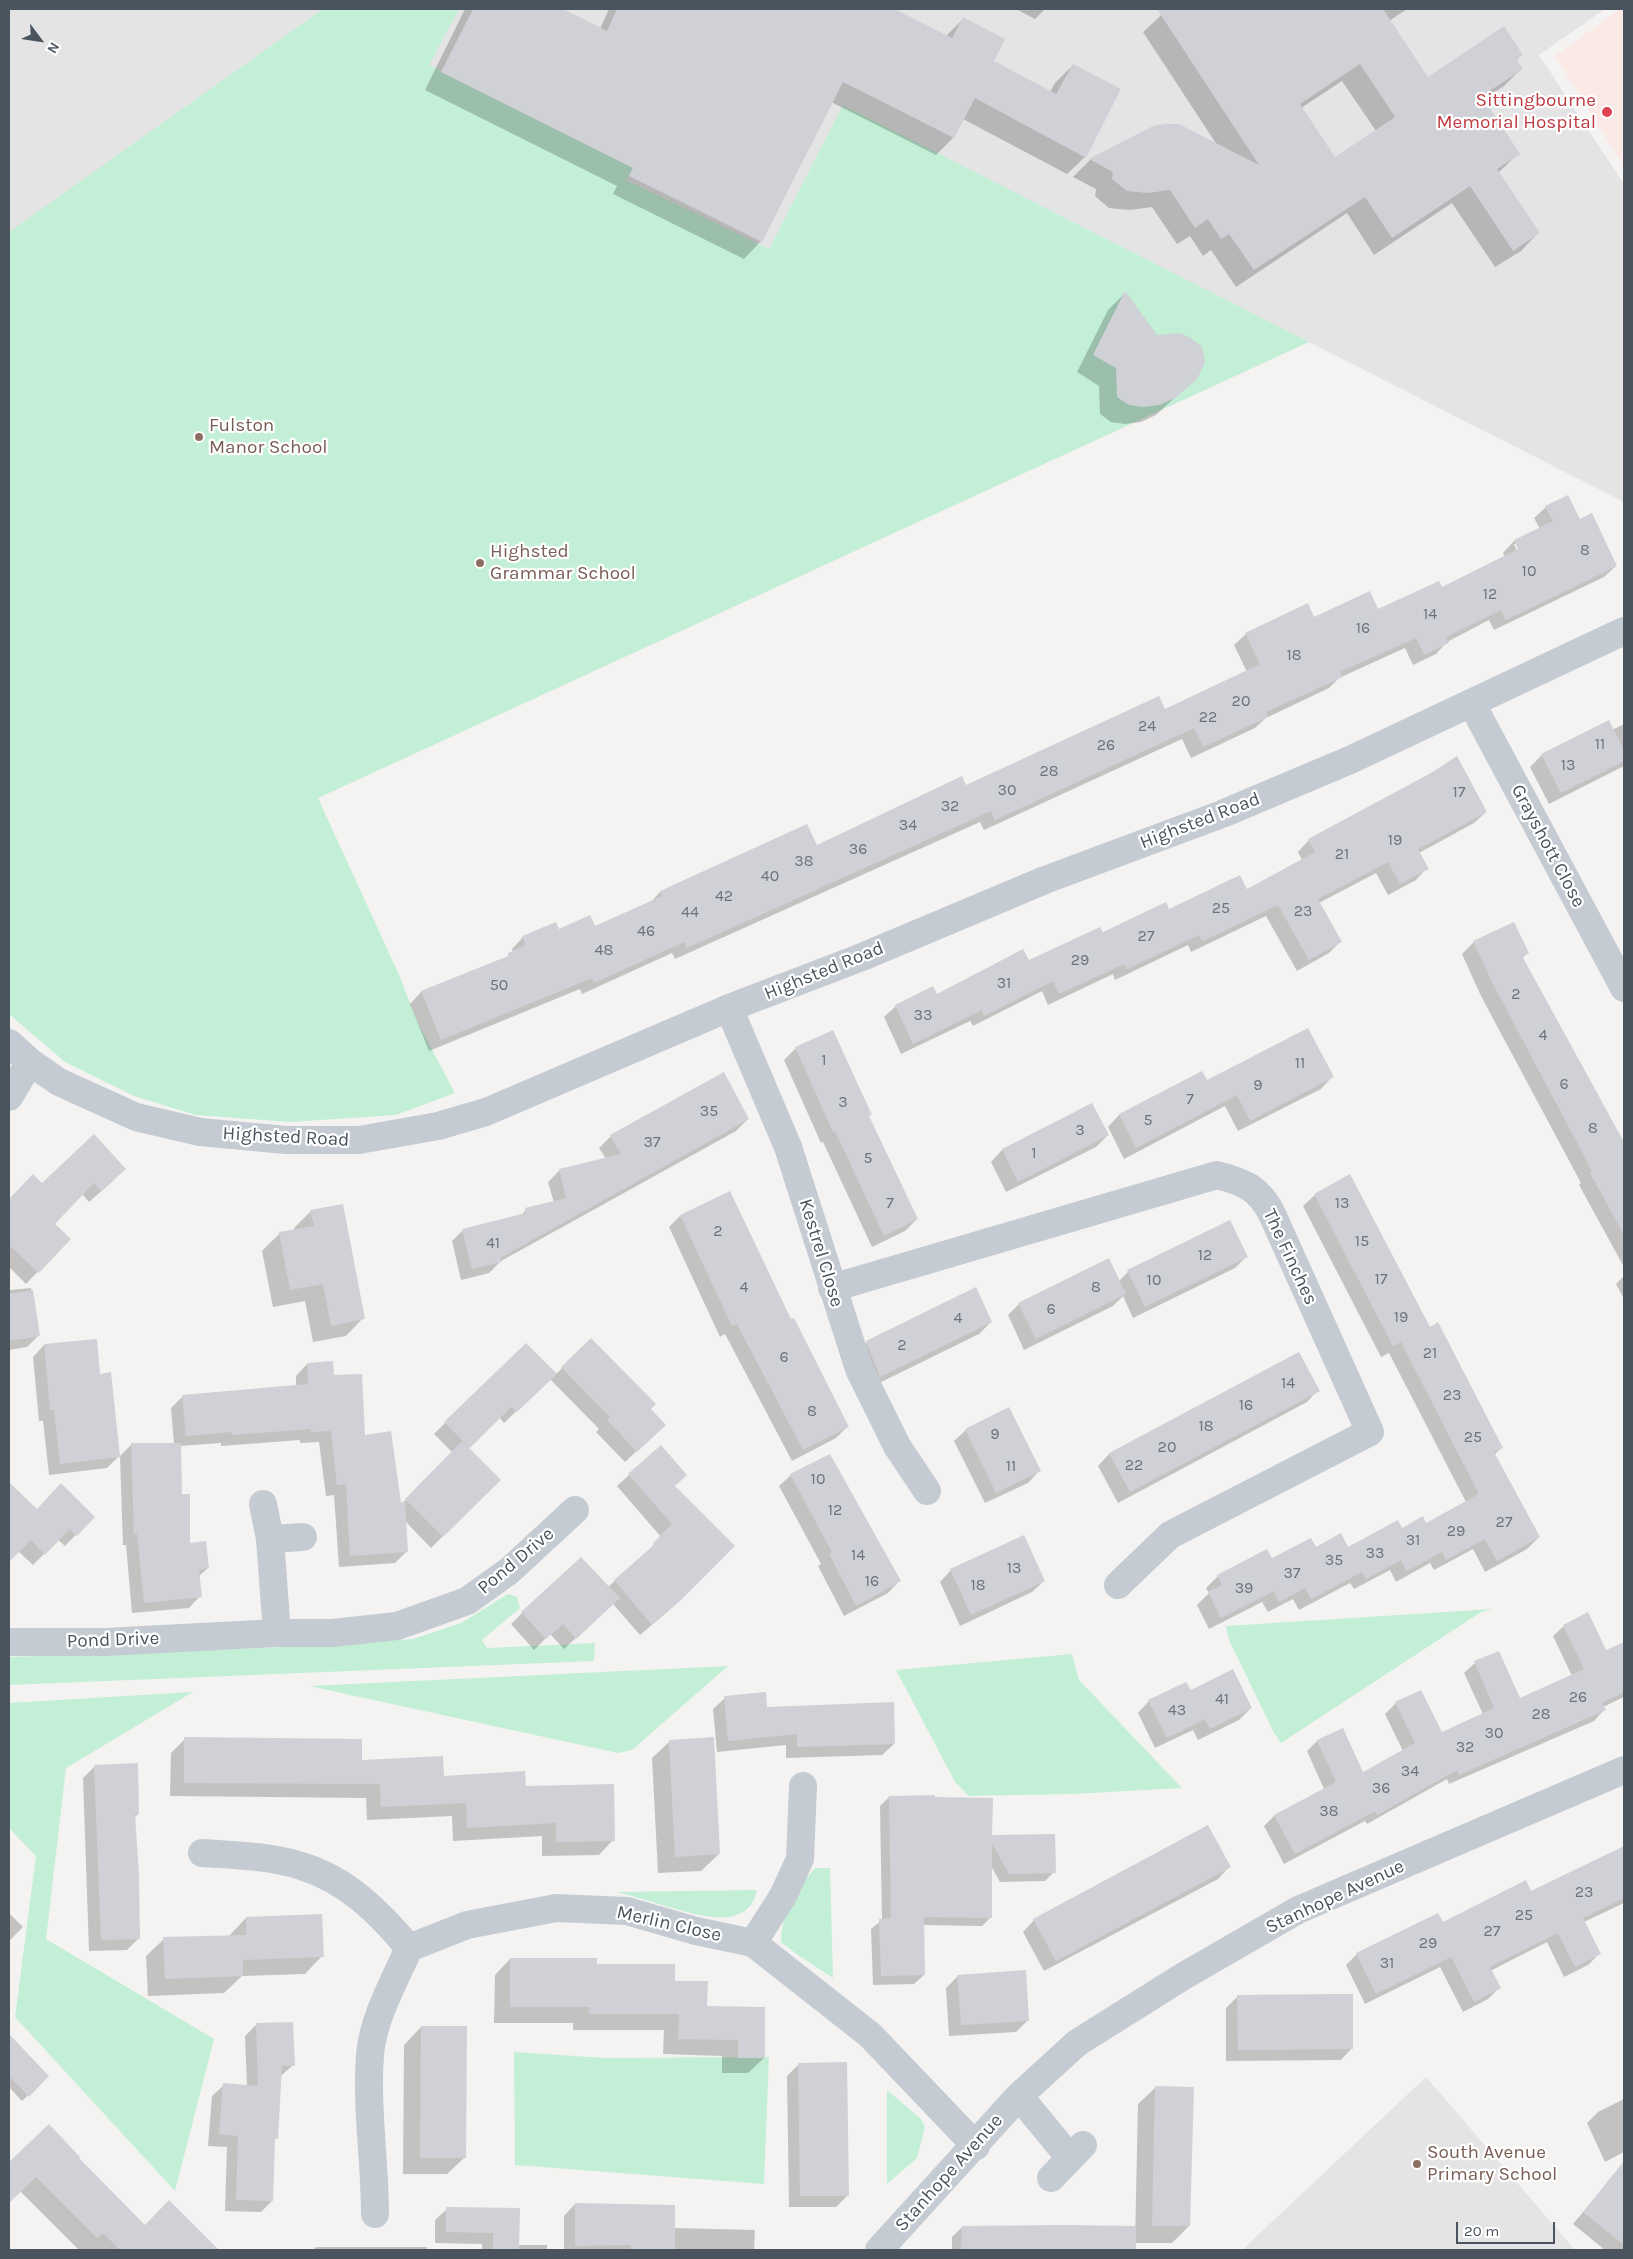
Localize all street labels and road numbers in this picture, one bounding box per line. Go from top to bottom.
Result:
street label: Grayshott Close [1506,781,1590,911]
street label: Highsted Road [1137,788,1263,854]
street label: Highsted Road [761,937,887,1005]
street label: Highsted Road [222,1122,350,1152]
street label: Kestrel Close [794,1196,848,1310]
street label: The Finches [1258,1205,1322,1309]
street label: Pond Drive [473,1523,559,1599]
street label: Pond Drive [66,1627,160,1653]
street label: Stanhope Avenue [1262,1855,1408,1939]
street label: Merlin Close [614,1901,724,1947]
street label: Stanhope Avenue [890,2110,1008,2236]

